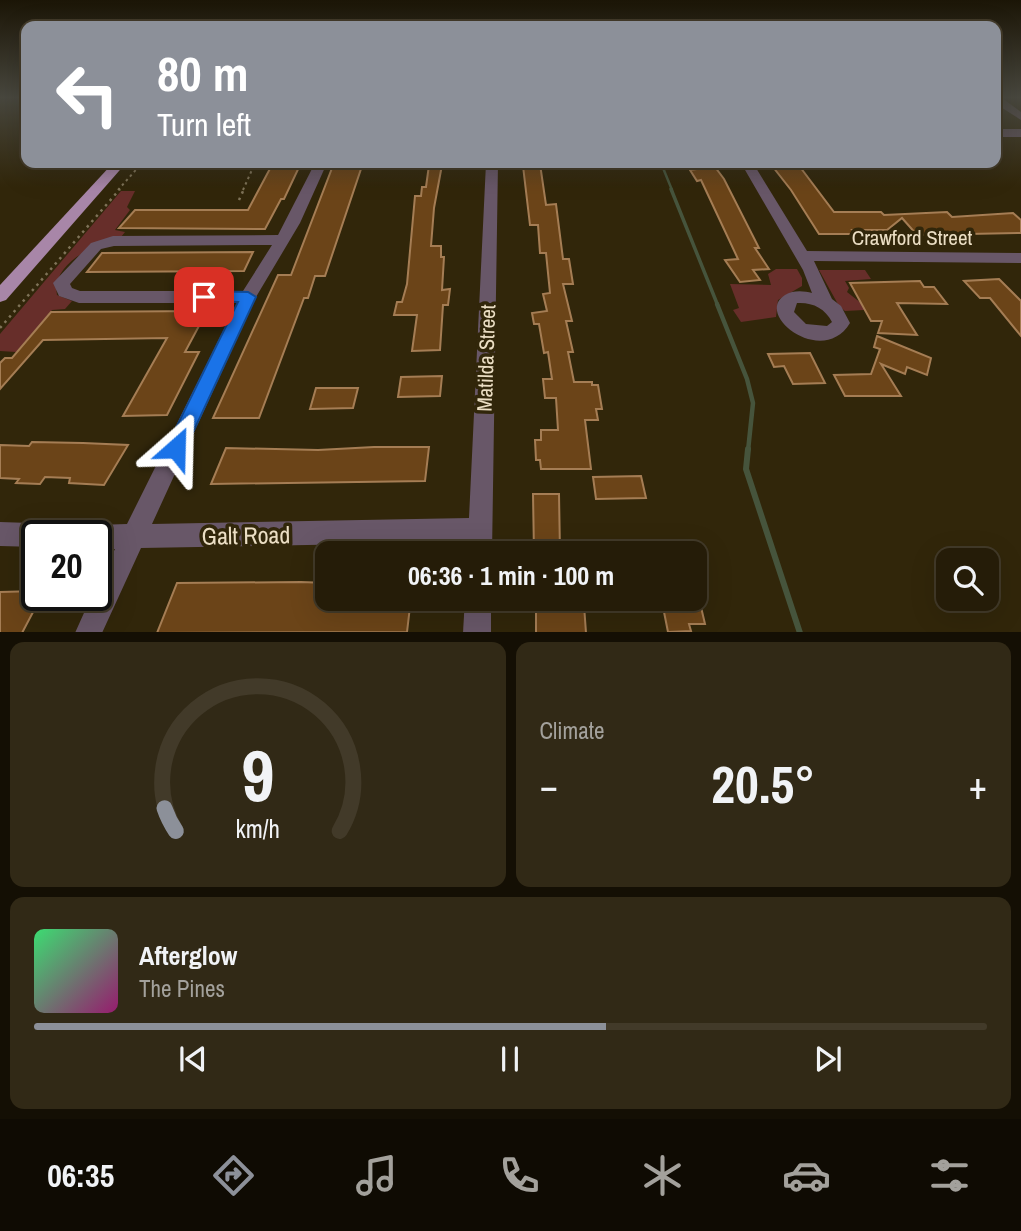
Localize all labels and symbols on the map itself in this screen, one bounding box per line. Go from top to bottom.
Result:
street label: Crawford Street [852,223,972,252]
pin [174,267,234,327]
street label: Matilda Street [470,304,502,412]
position arrow [139,411,213,485]
street label: Galt Road [201,518,291,552]
speed limit sign: 20 [21,520,112,611]

